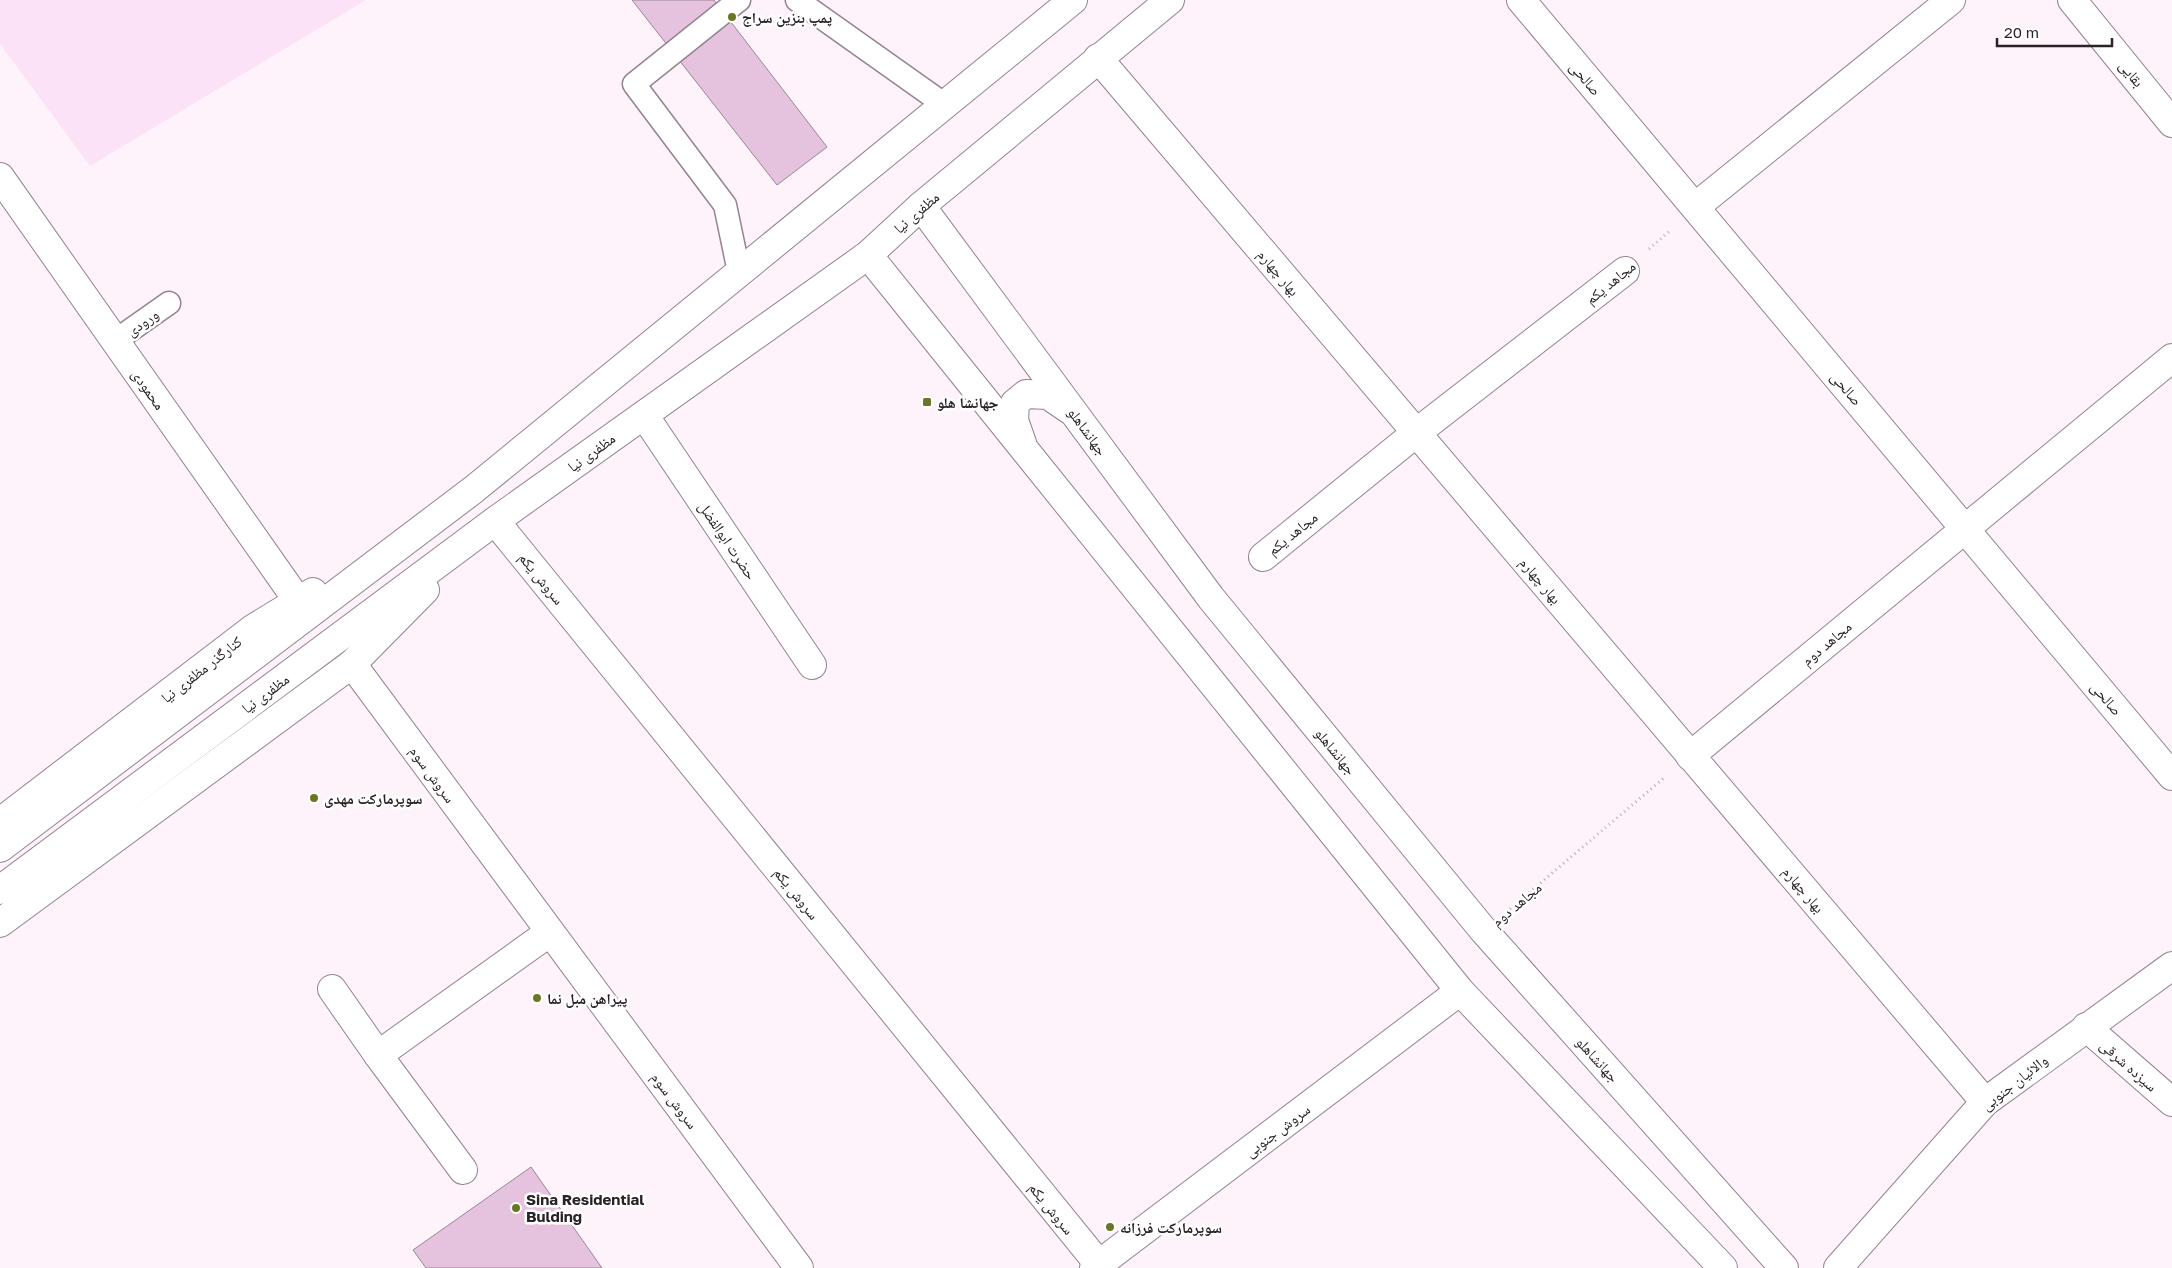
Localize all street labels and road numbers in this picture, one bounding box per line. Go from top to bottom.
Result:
street label: بقایی [2114,56,2148,91]
street label: صالحی [1565,57,1605,100]
street label: مظفری نیا [890,187,944,238]
street label: بهار چهارم [1253,245,1304,300]
street label: مجاهد یکم [1581,256,1640,309]
street label: ورودی [122,305,163,341]
street label: محمودی [127,365,170,414]
street label: صالحی [1826,367,1866,410]
street label: جهانشاهلو [1064,403,1112,460]
street label: مظفری نیا [564,429,620,477]
street label: حضرت ابوالفضل [694,497,761,584]
street label: مجاهد یکم [1263,507,1322,560]
street label: سروش یکم [514,548,569,609]
street label: بهار چهارم [1515,553,1566,608]
street label: مجاهد دوم [1797,617,1856,671]
street label: کنارگذر مظفری نیا [157,632,246,708]
street label: مظفری نیا [238,669,294,718]
street label: صالحی [2086,677,2126,720]
street label: جهانشاهلو [1311,724,1361,779]
street label: سروش سوم [405,742,460,807]
street label: بهار چهارم [1778,862,1829,917]
street label: سروش یکم [769,863,824,924]
street label: مجاهد دوم [1487,878,1546,932]
street label: جهانشاهلو [1572,1032,1623,1087]
street label: سیزده شرقی [2095,1035,2161,1096]
street label: والائیان جنوبی [1977,1050,2052,1115]
street label: سروش سوم [646,1068,702,1133]
street label: سروش جنوبی [1241,1099,1315,1162]
street label: سروش یکم [1024,1178,1079,1239]

